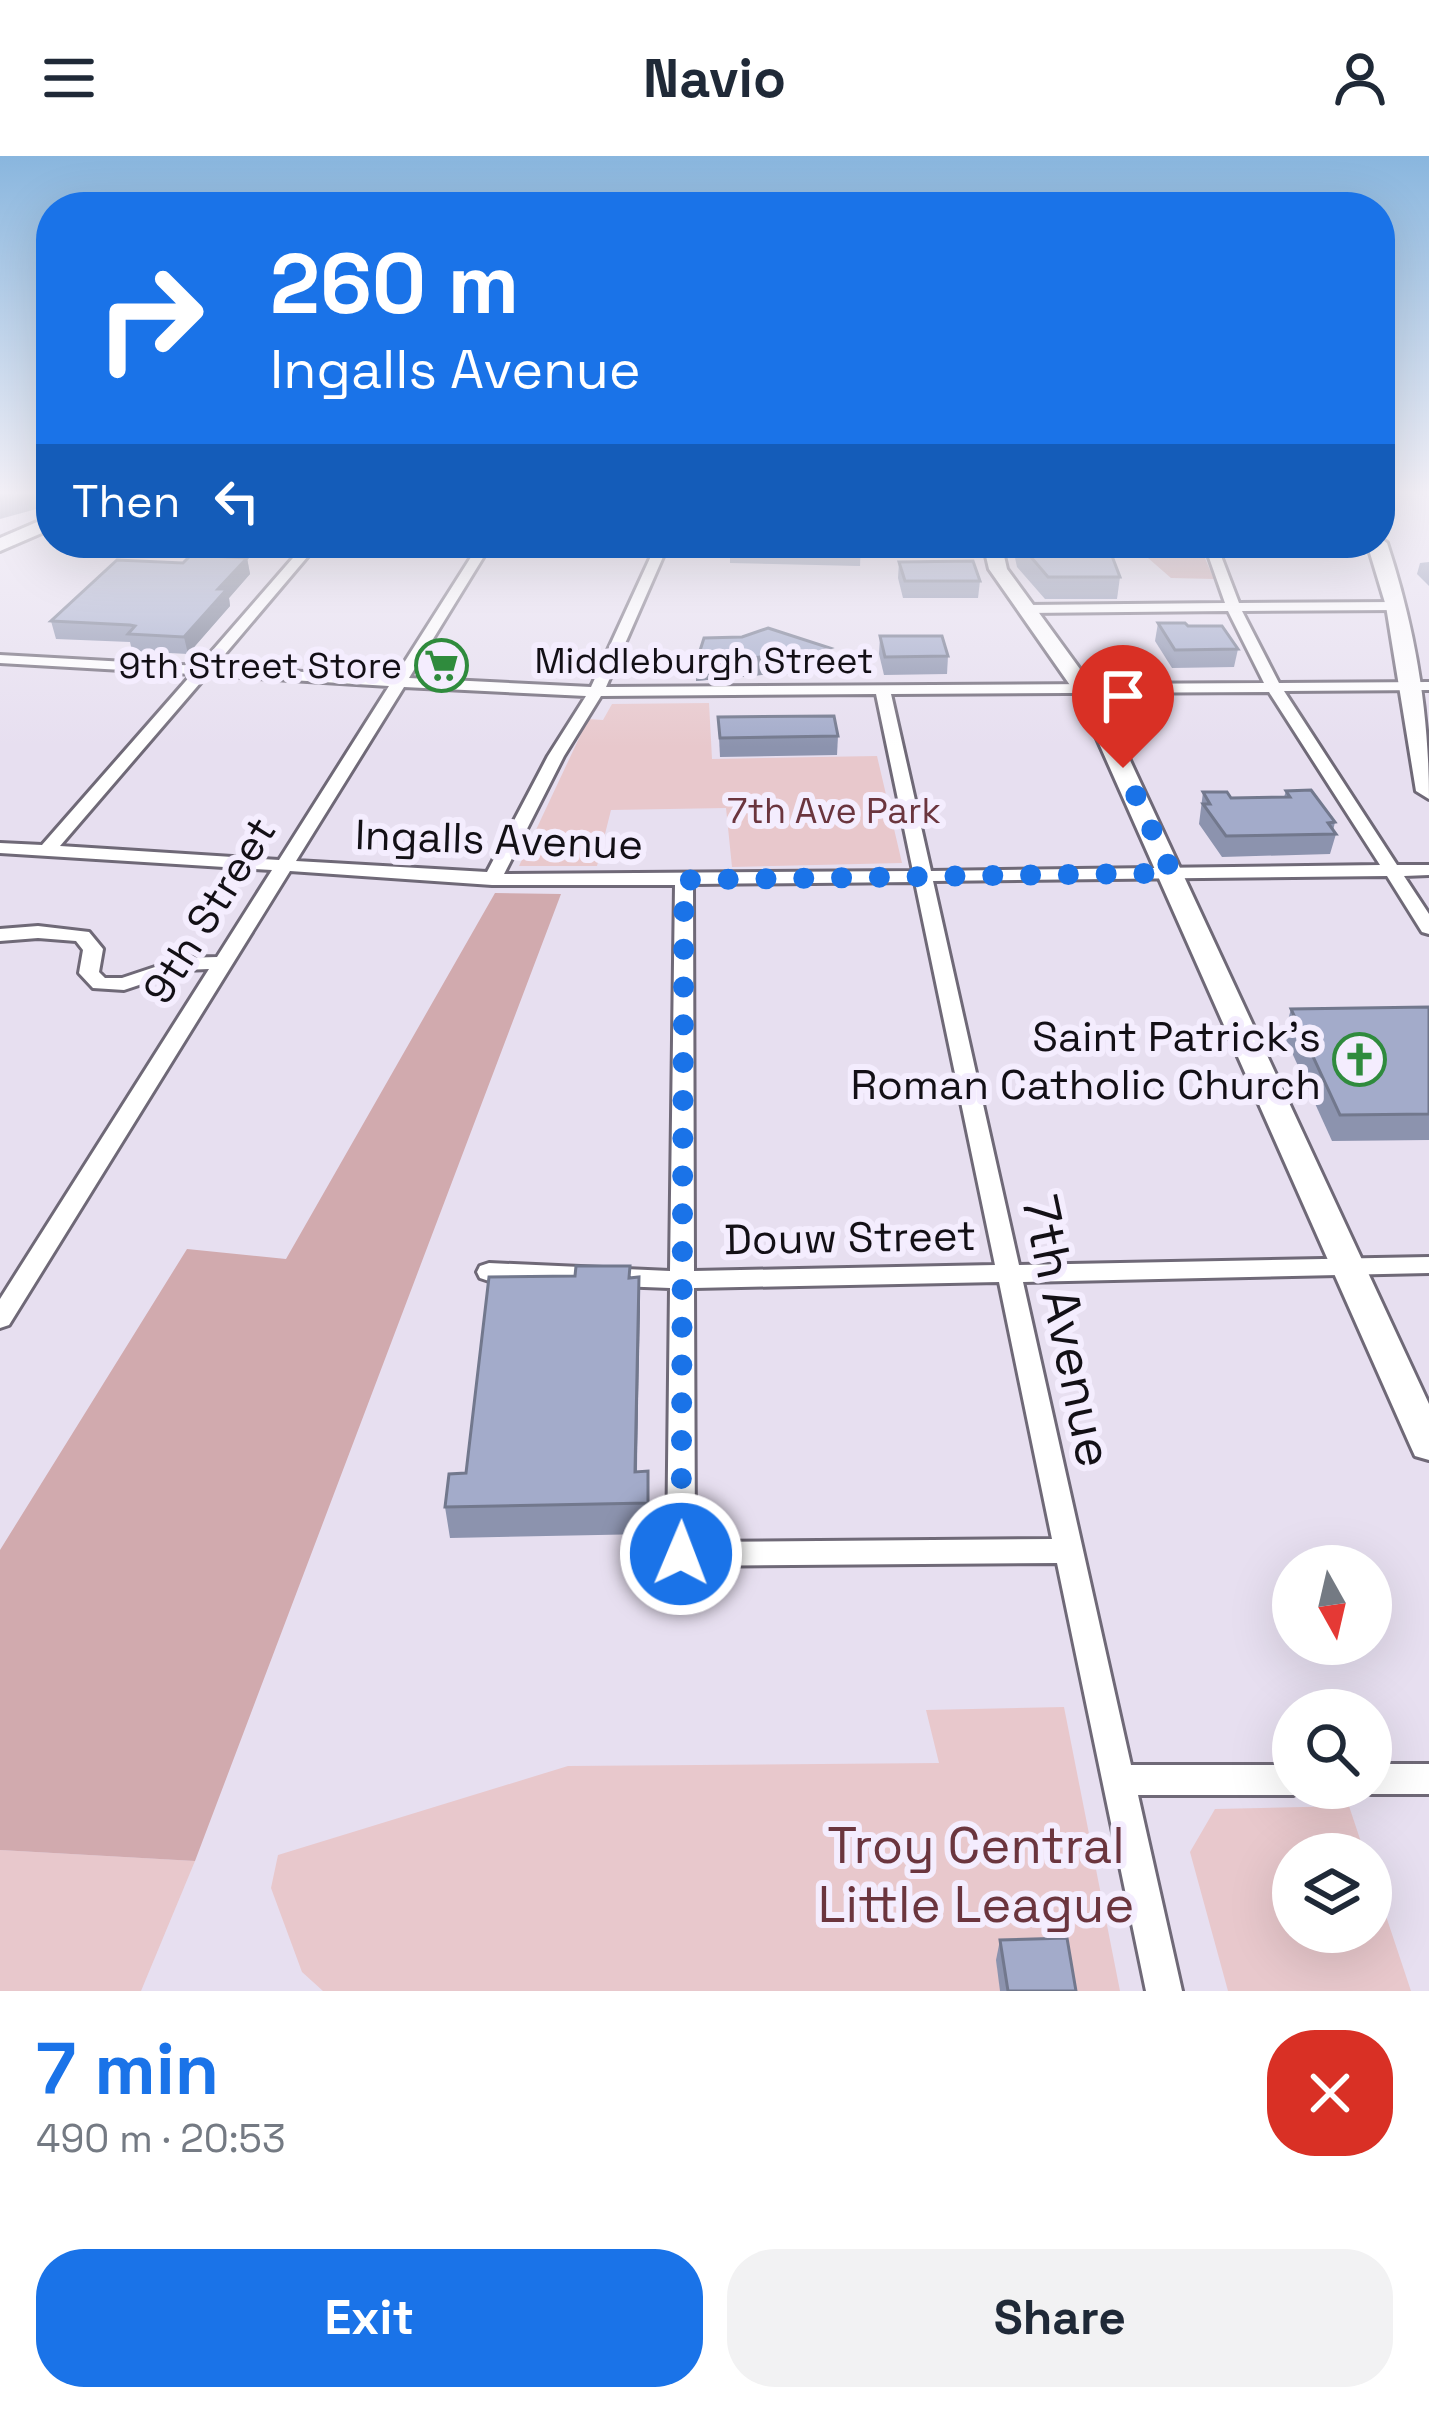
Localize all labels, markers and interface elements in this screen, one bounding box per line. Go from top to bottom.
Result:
text: Navio [643,44,786,113]
icon: menu [36,45,102,111]
icon: person [1327,45,1393,111]
text: 260 m [270,230,519,338]
icon: right [72,240,228,396]
text: Ingalls Avenue [270,335,641,404]
icon: left [204,468,270,534]
text: Then [72,473,180,530]
supermarket icon: 9th Street Store [413,637,469,693]
street label: Middleburgh Street [534,638,874,684]
place label: 9th Street Store [118,643,402,689]
pin [1072,645,1174,768]
icon: arrive [1090,663,1156,729]
park label: 7th Ave Park [727,788,941,834]
street label: 9th Street [131,807,288,1013]
street label: Ingalls Avenue [354,808,644,871]
place label: Saint Patrick's Roman Catholic Church [850,1010,1321,1111]
church icon: Saint Patrick's Roman Catholic Church [1332,1032,1388,1088]
street label: 7th Avenue [1007,1189,1128,1473]
street label: Douw Street [723,1209,977,1266]
position arrow [618,1491,744,1617]
north arrow [1272,1545,1392,1665]
map controls [1272,1545,1392,1953]
button: search [1272,1689,1392,1809]
park label: Troy Central Little League [818,1813,1134,1937]
button: layers [1272,1833,1392,1953]
text: 7 min [36,2023,219,2115]
button: close [1267,2030,1393,2156]
text: 490 m · 20:53 [36,2114,285,2163]
button: Exit [36,2249,703,2387]
button: Share [727,2249,1393,2387]

